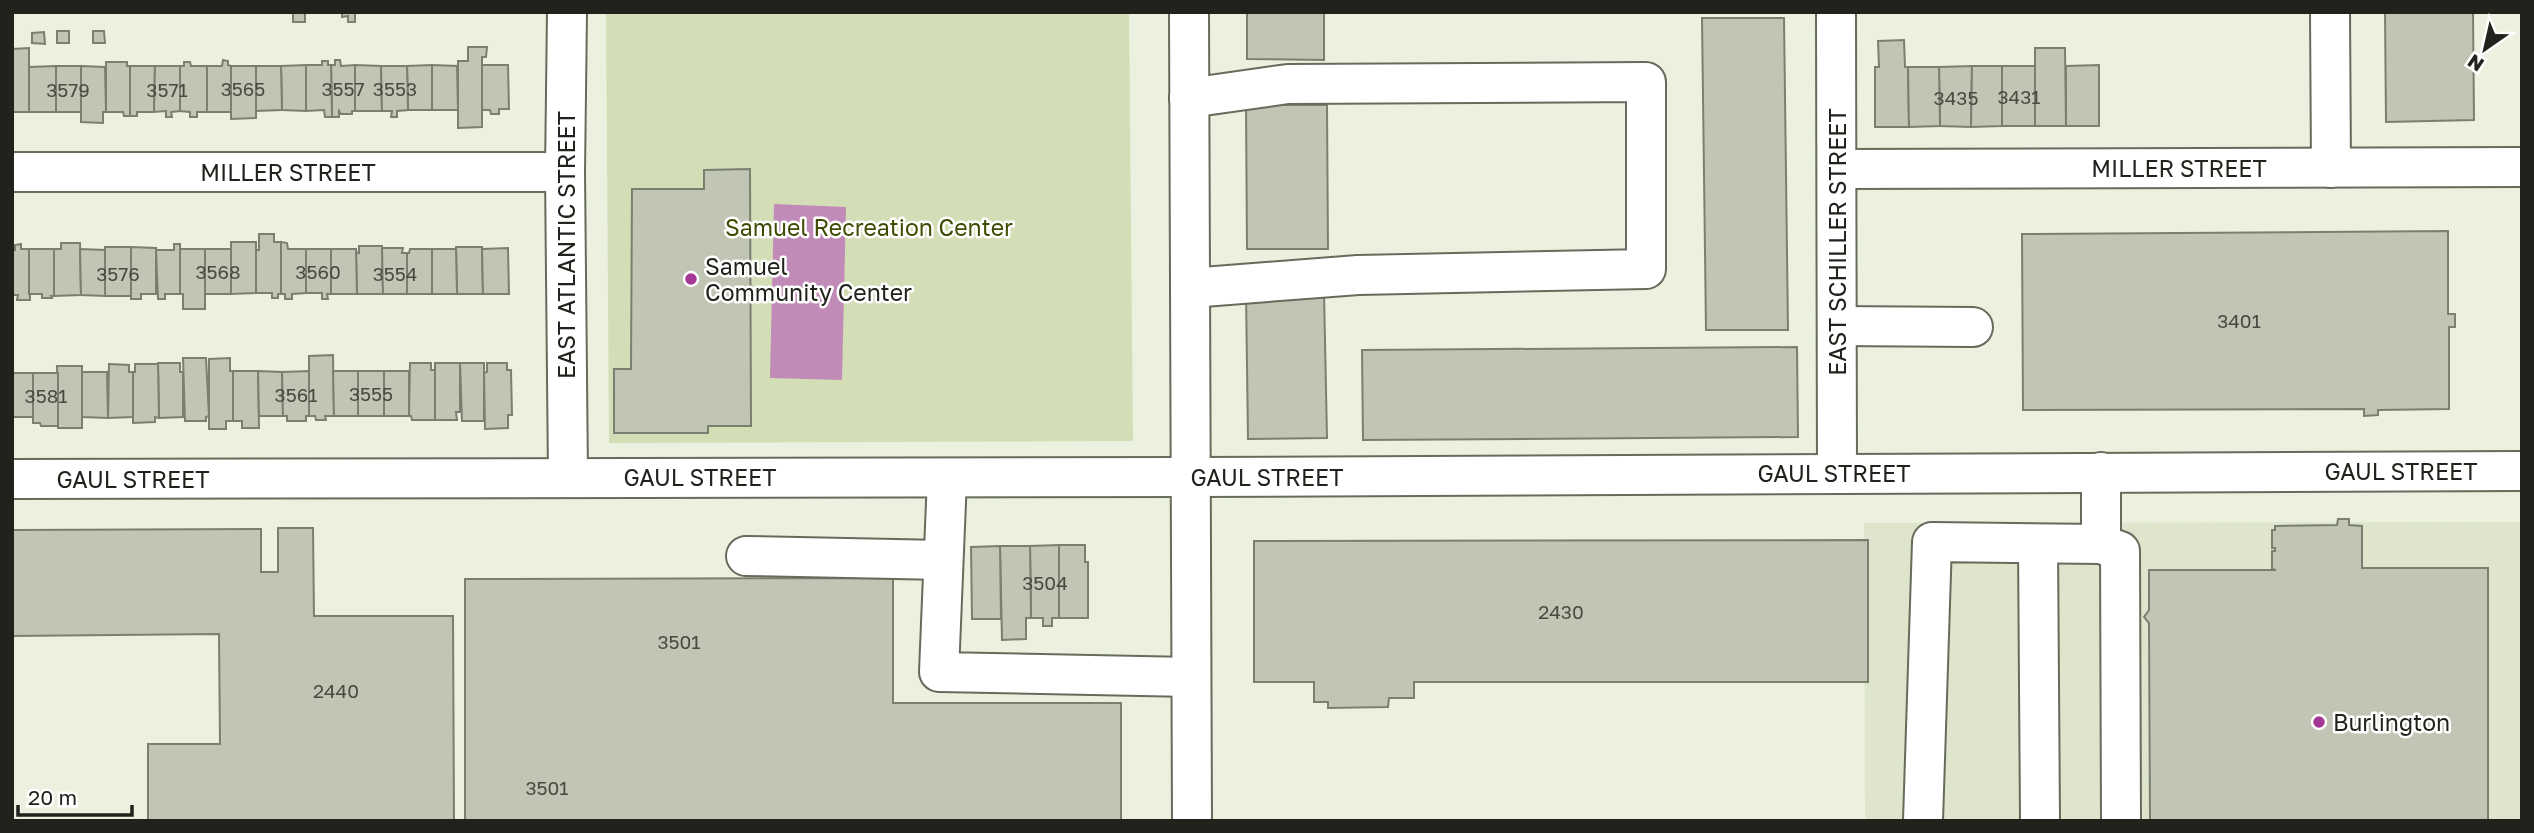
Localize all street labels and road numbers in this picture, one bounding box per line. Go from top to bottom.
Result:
street label: EAST SCHILLER STREET [1823,108,1851,376]
street label: EAST ATLANTIC STREET [552,111,580,379]
street label: MILLER STREET [2091,154,2267,182]
street label: MILLER STREET [200,158,376,186]
street label: GAUL STREET [2324,457,2478,485]
street label: GAUL STREET [1757,459,1911,487]
street label: GAUL STREET [623,463,777,491]
street label: GAUL STREET [1190,463,1344,491]
street label: GAUL STREET [56,465,210,493]

